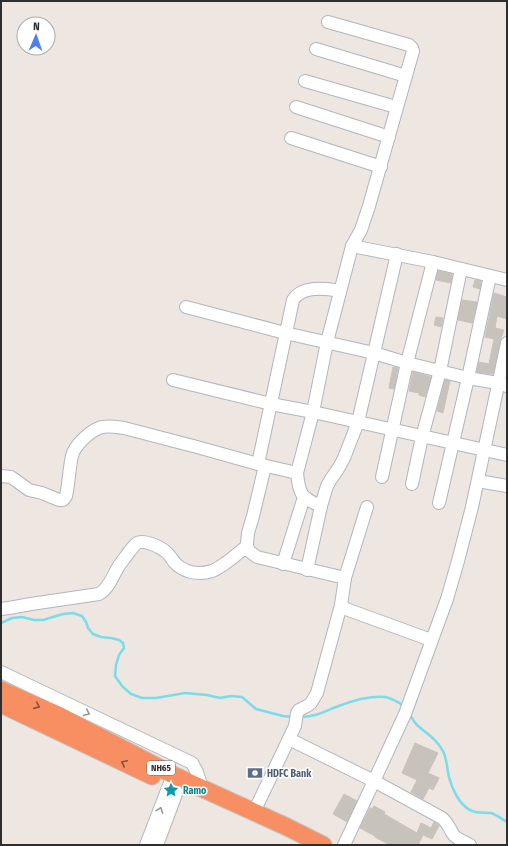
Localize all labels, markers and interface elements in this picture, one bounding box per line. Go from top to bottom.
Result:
north arrow [16,16,56,56]
text: N [33,20,40,33]
one-way arrow [33,701,40,709]
one-way arrow [83,708,90,716]
one-way arrow [120,760,128,768]
road number: NH65 [147,761,175,775]
bank icon: HDFC Bank [246,764,264,782]
place label: HDFC Bank [267,768,312,780]
place icon: Ramo [162,781,180,799]
place label: Ramo [183,785,207,797]
one-way arrow [155,806,163,813]

